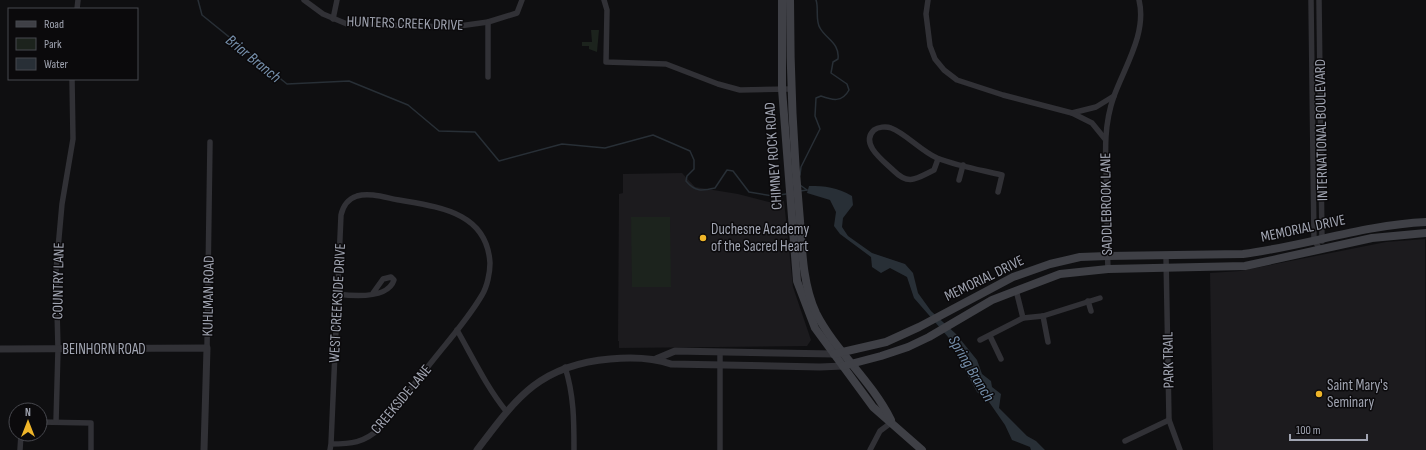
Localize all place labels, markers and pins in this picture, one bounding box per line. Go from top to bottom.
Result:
place label: Duchesne Academy of the Sacred Heart [711,220,809,256]
marker: Duchesne Academy of the Sacred Heart [698,233,708,243]
place label: Saint Mary's Seminary [1327,376,1388,412]
marker: Saint Mary's Seminary [1314,389,1324,399]

